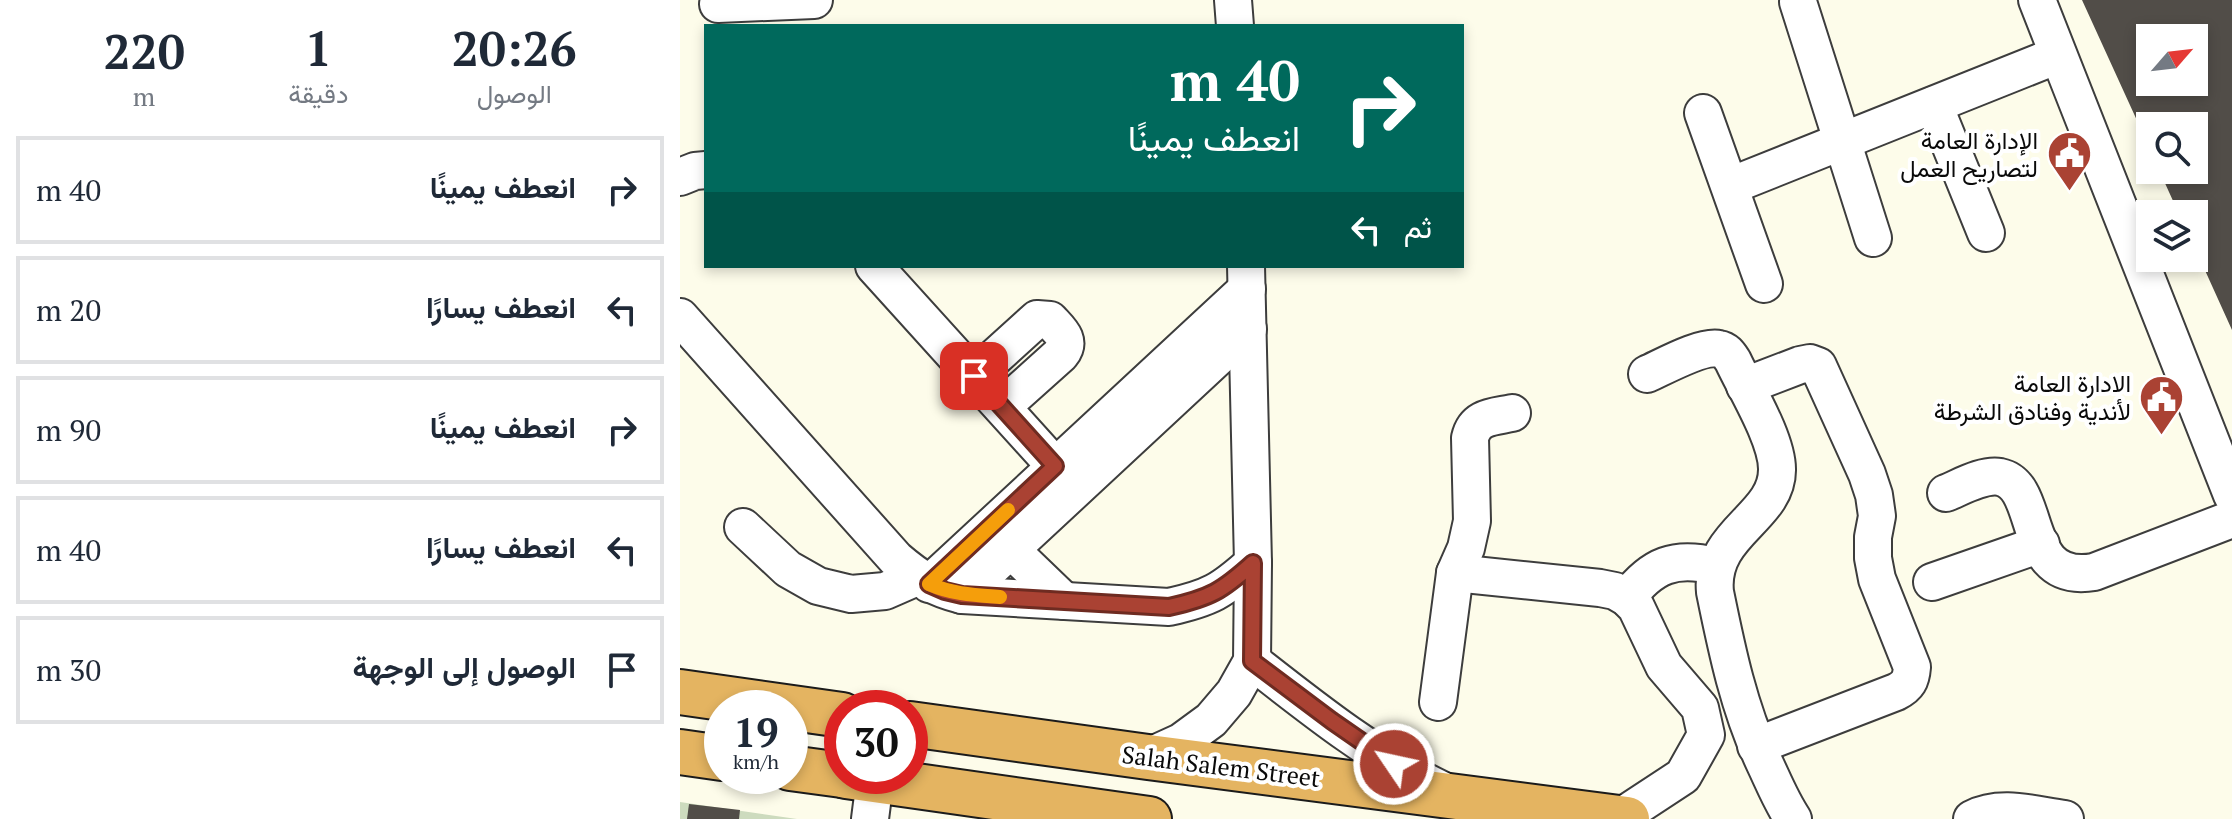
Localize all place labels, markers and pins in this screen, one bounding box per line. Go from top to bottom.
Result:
place label: الإدارة العامة لتصاريح العمل [1900,124,2038,186]
public building icon: الإدارة العامة لتصاريح العمل [2045,130,2093,193]
pin [940,342,1008,410]
place label: الادارة العامة لأندية وفنادق الشرطة [1934,367,2131,427]
public building icon: الادارة العامة لأندية وفنادق الشرطة [2138,373,2186,436]

